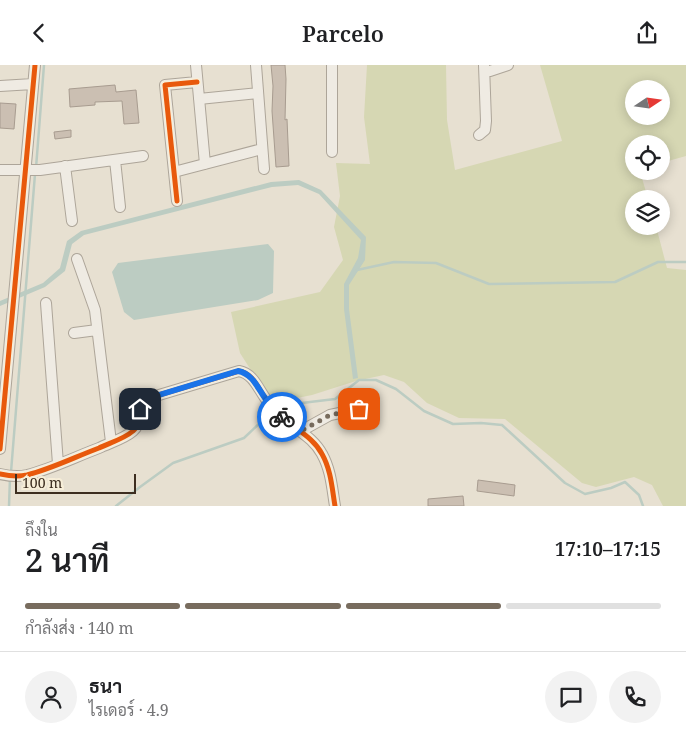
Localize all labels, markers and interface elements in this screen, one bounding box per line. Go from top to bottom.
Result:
text: Parcelo [302,18,384,48]
icon: back [25,19,53,47]
icon: share [633,19,661,47]
north arrow [625,80,670,125]
map controls [625,80,670,235]
button: locate [625,135,670,180]
button: layers [625,190,670,235]
pin [119,388,161,430]
pin [338,388,380,430]
courier [257,392,307,442]
icon: home [126,395,154,423]
icon: bag [345,395,373,423]
icon: bike [268,403,296,431]
scale bar [15,471,136,494]
text: 100 m [22,473,62,492]
text: ถึงใน [25,519,58,541]
text: 17:10–17:15 [555,536,661,562]
text: 2 นาที [25,538,110,581]
text: กำลังส่ง · 140 m [25,617,134,639]
button: person [25,671,77,723]
button: chat [545,671,597,723]
button: phone [609,671,661,723]
text: ธนา [89,673,122,699]
text: ไรเดอร์ · 4.9 [89,699,169,721]

